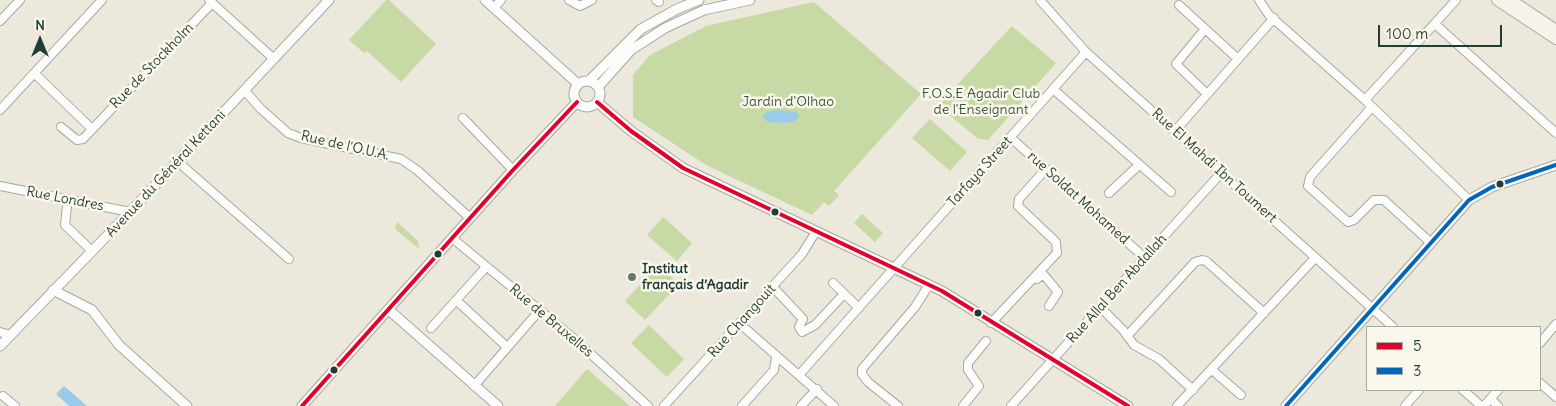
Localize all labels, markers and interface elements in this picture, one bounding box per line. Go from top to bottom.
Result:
north arrow [15,15,65,65]
scale bar [1381,15,1505,47]
text: N [35,16,45,34]
street label: Rue de Stockholm [107,20,197,112]
text: 100 m [1386,24,1428,43]
park label: F.O.S.E Agadir Club de l'Enseignant [922,86,1040,118]
park label: Jardin d'Olhao [742,94,834,110]
street label: Rue El Mahdi Ibn Toumert [1148,105,1280,227]
street label: Avenue du Général Kettani [103,107,229,241]
street label: Rue de l'O.U.A. [299,128,391,164]
street label: Tarfaya Street [944,133,1016,211]
street label: rue Soldat Mohamed [1024,148,1132,248]
unlabelled marker [1495,179,1505,189]
street label: Rue Londres [25,183,105,215]
unlabelled marker [770,207,780,217]
street label: Rue Allal Ben Abdallah [1064,231,1170,347]
unlabelled marker [433,249,443,259]
place label: Institut français d’Agadir [642,261,749,294]
marker: Institut français d’Agadir [626,271,638,283]
street label: Rue de Bruxelles [506,281,596,361]
street label: Rue Changouit [705,281,779,361]
unlabelled marker [973,308,983,318]
legend [1366,326,1541,391]
text: 5 [1413,336,1422,355]
text: 3 [1413,361,1422,380]
unlabelled marker [329,365,339,375]

